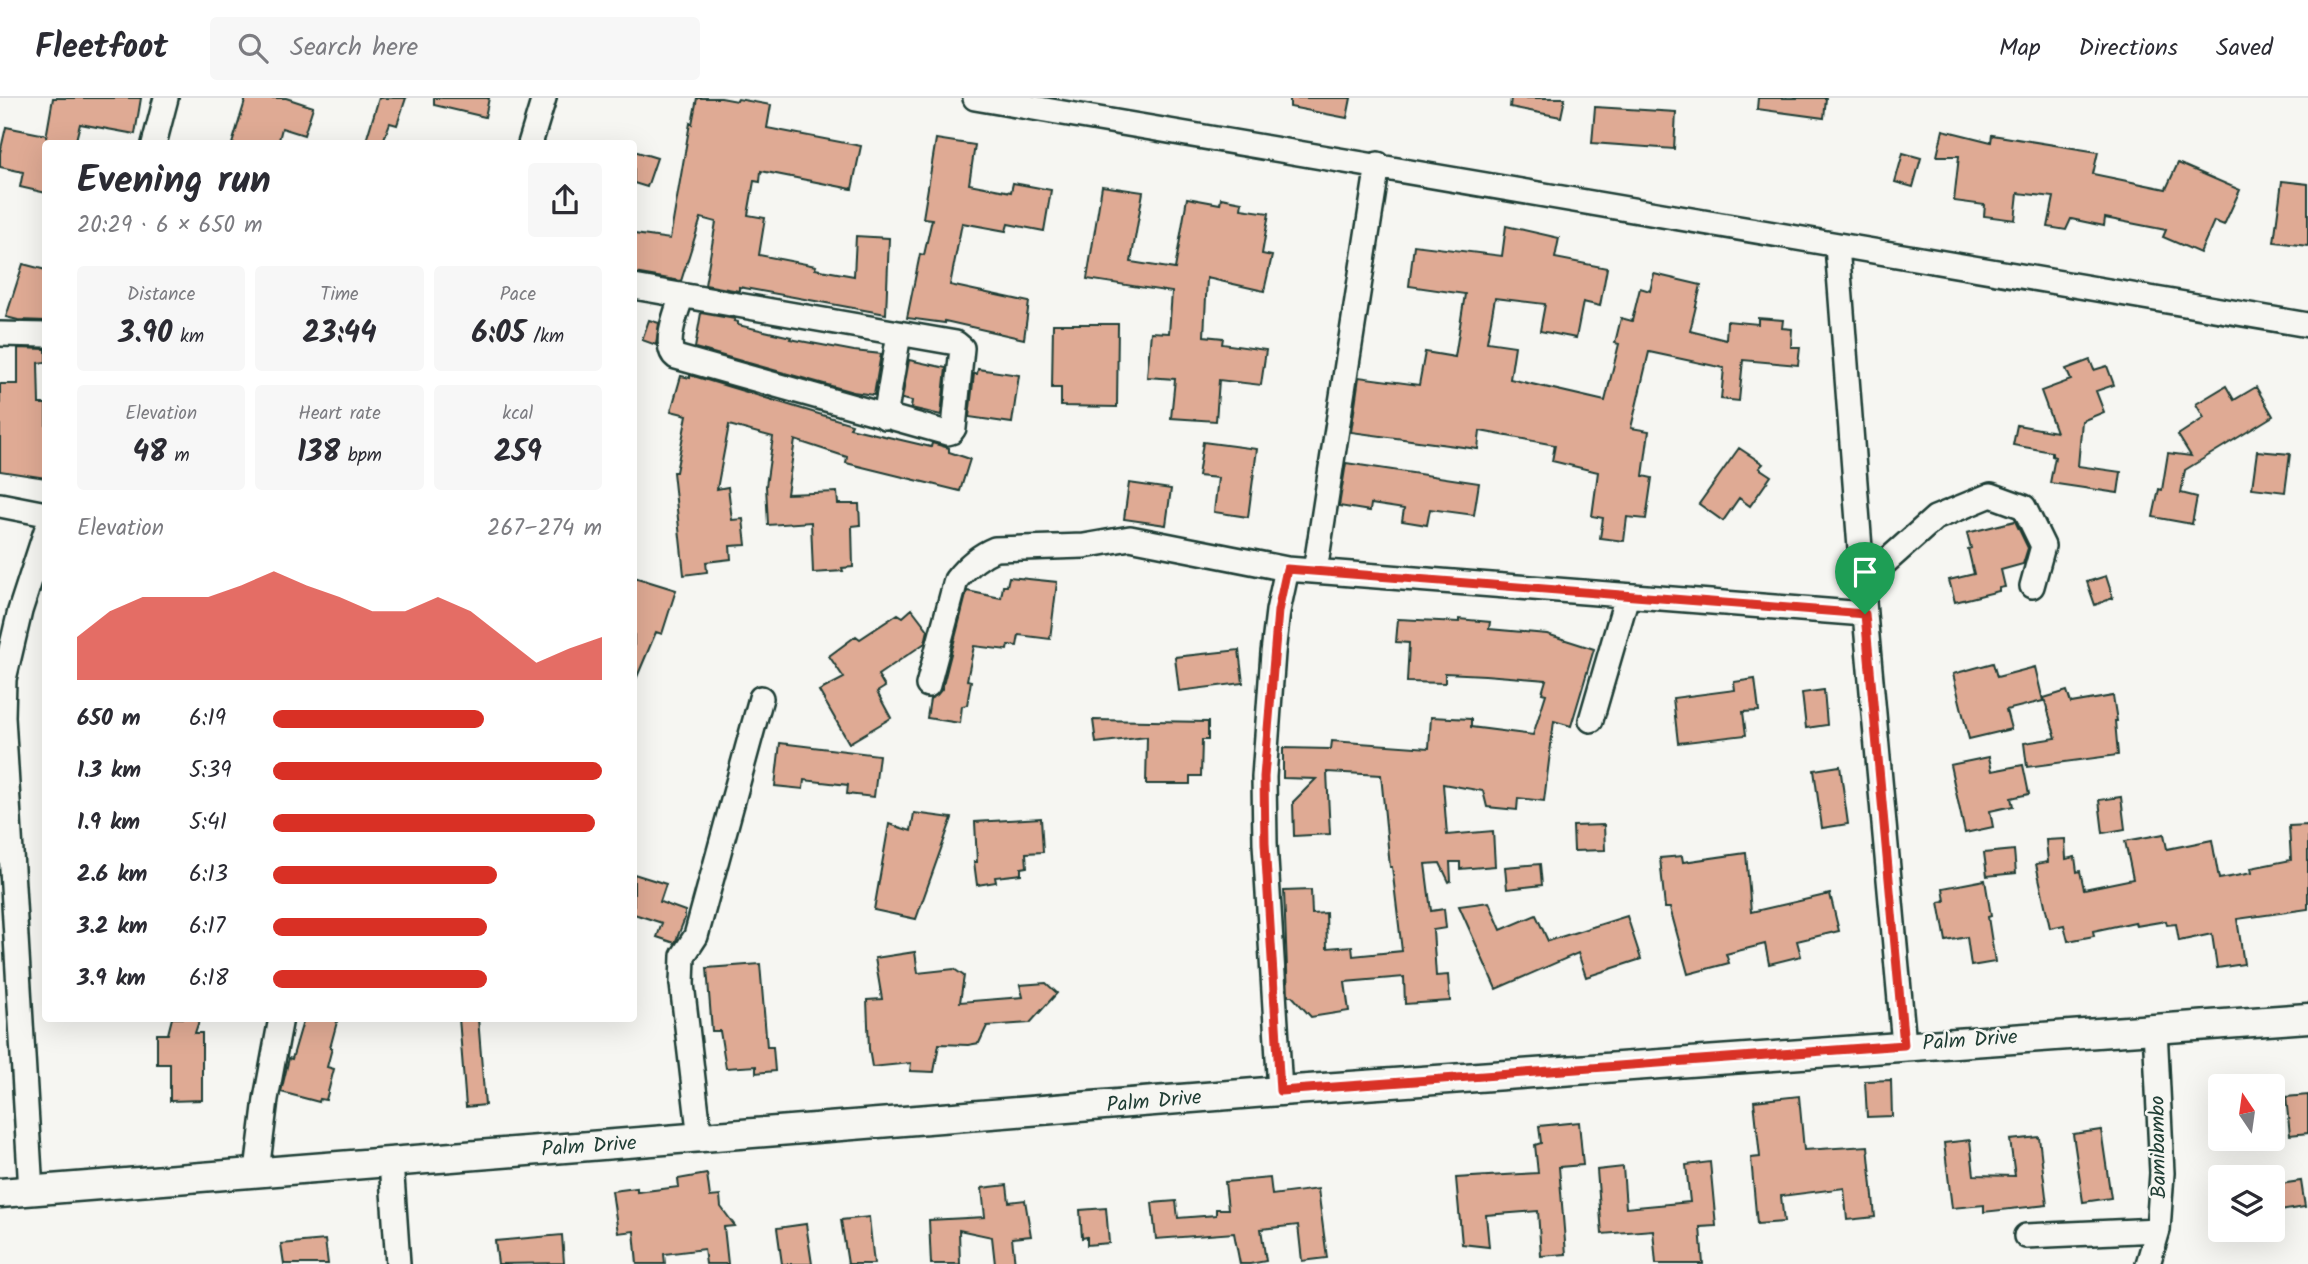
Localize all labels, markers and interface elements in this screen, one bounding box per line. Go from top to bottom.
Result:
search box [210,17,700,80]
text: Fleetfoot [35,22,168,75]
text: Search here [290,27,418,69]
icon: search [234,29,272,67]
text: Map [1999,29,2041,68]
text: Directions [2079,29,2178,68]
text: Saved [2216,29,2273,68]
text: Evening run [77,152,271,212]
button: share [528,163,602,237]
text: 20:29 · 6 × 650 m [77,208,263,244]
text: Distance [127,280,195,310]
text: Time [320,280,359,310]
text: Pace [500,280,536,310]
text: 3.90 [118,310,172,358]
text: 23:44 [303,310,376,358]
text: 6:05 [472,310,526,358]
text: km [172,322,204,352]
text: /km [526,322,564,352]
text: Elevation [125,399,197,429]
text: Heart rate [298,399,381,429]
text: kcal [502,399,533,429]
text: 48 [133,429,167,477]
text: 138 [297,429,340,477]
text: 259 [494,429,542,477]
text: m [167,441,190,471]
text: bpm [340,441,382,471]
text: Elevation [77,511,164,547]
text: 267–274 m [487,511,602,547]
pin [1835,542,1895,614]
icon: arrive [1846,553,1884,591]
text: 650 m [77,701,141,737]
text: 6:19 [189,701,226,737]
text: 1.3 km [77,753,141,789]
text: 5:39 [189,753,231,789]
text: 1.9 km [77,805,140,841]
text: 5:41 [189,805,227,841]
text: 2.6 km [77,857,147,893]
text: 6:13 [189,857,228,893]
text: 3.2 km [77,909,147,945]
text: 6:17 [189,909,225,945]
text: 3.9 km [77,961,146,997]
text: 6:18 [189,961,229,997]
street label: Palm Drive [1921,1021,2019,1061]
north arrow [2208,1074,2286,1152]
map controls [2208,1074,2285,1242]
street label: Palm Drive [1105,1081,1203,1123]
street label: Bamibambo [2142,1095,2176,1199]
street label: Palm Drive [540,1127,638,1167]
button: layers [2208,1165,2285,1242]

